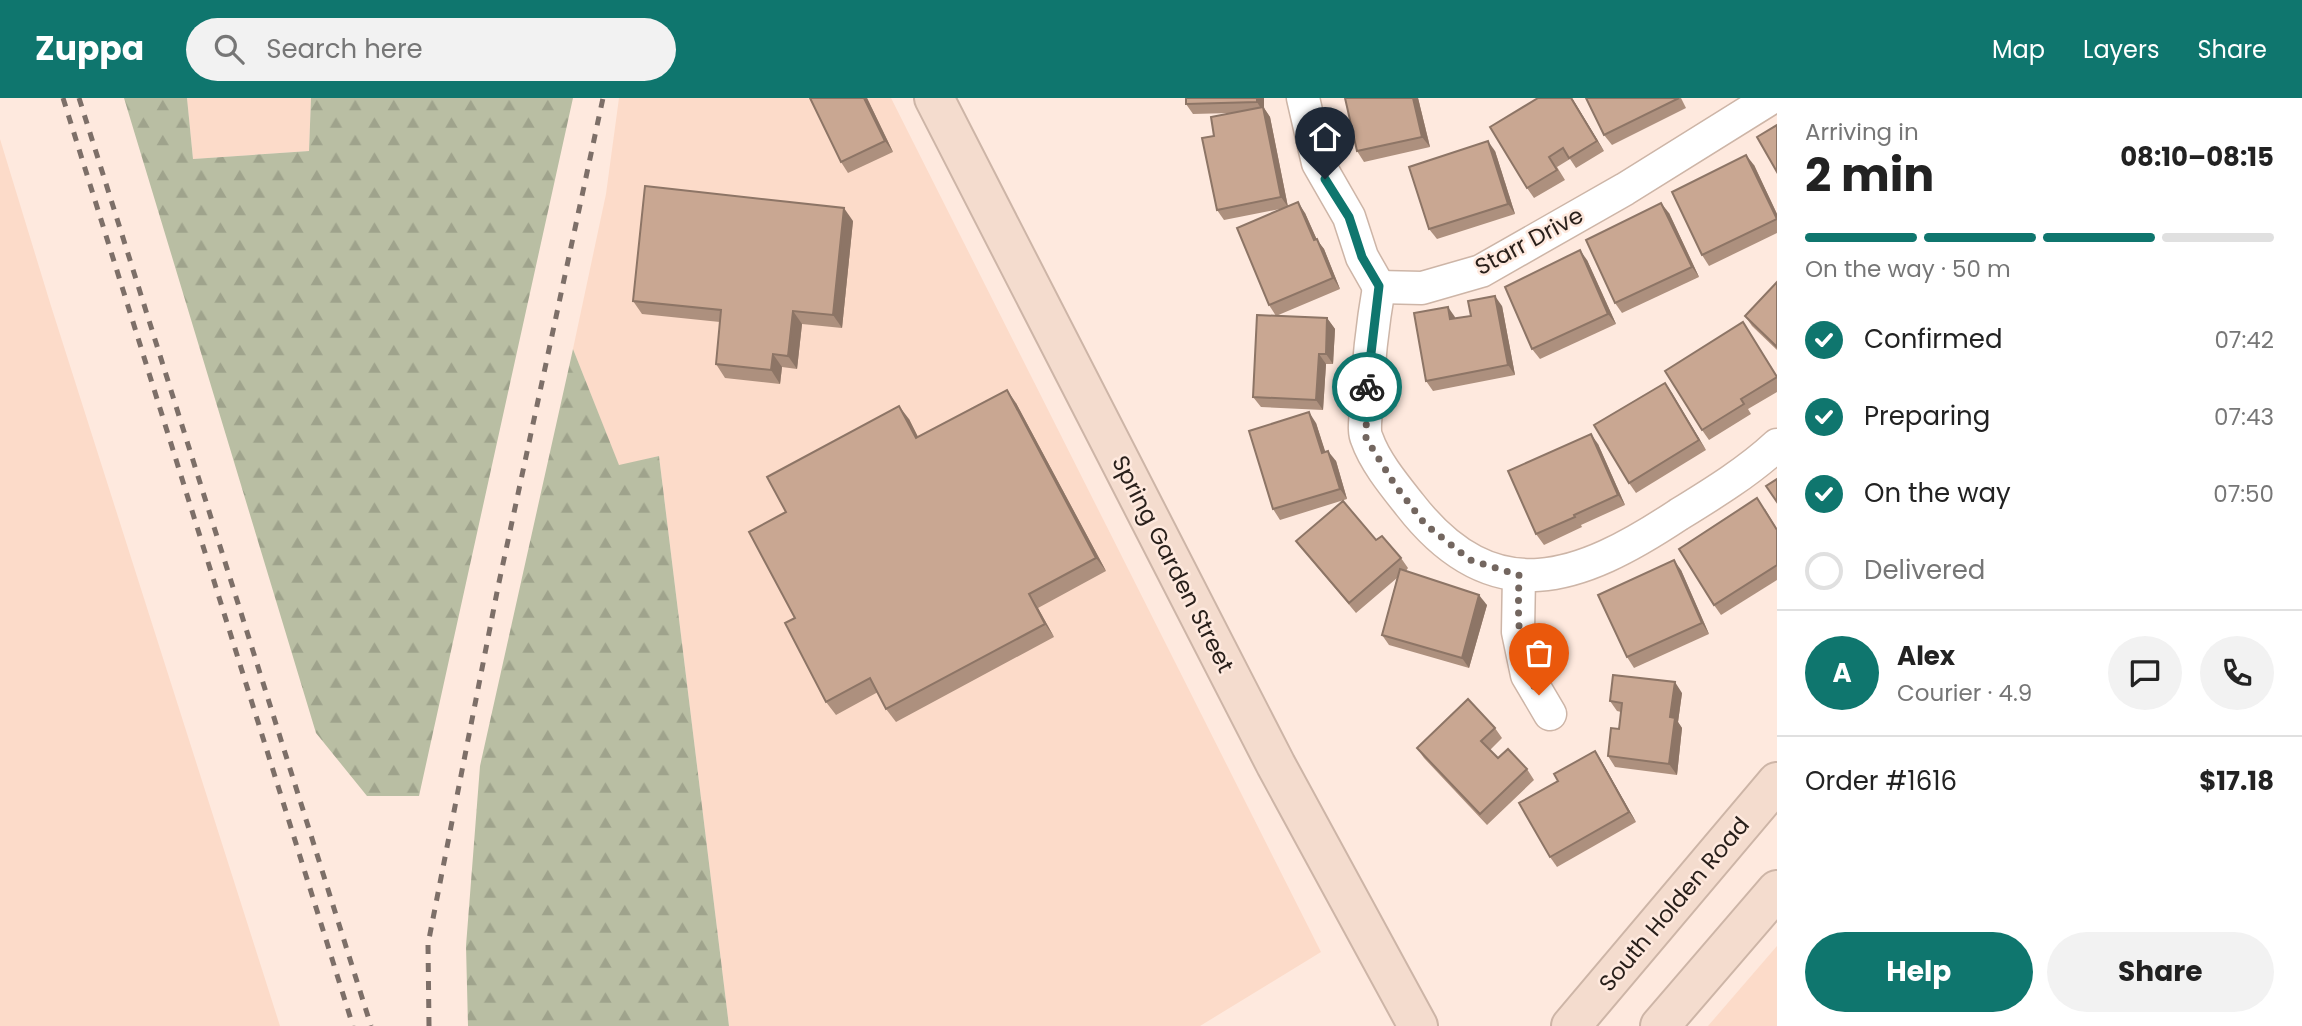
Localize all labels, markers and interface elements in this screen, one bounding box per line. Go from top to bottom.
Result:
search box [186,18,676,81]
text: Zuppa [35,25,144,72]
icon: search [210,30,248,68]
text: Search here [266,31,423,67]
text: Map [1992,33,2045,66]
text: Layers [2083,33,2159,66]
text: Share [2197,33,2267,66]
pin [1295,107,1355,179]
text: Arriving in [1805,116,1919,148]
icon: home [1306,118,1344,156]
text: 08:10–08:15 [2120,139,2274,175]
text: 2 min [1805,143,1934,207]
street label: Starr Drive [1469,199,1589,283]
text: On the way · 50 m [1805,253,2011,285]
icon: check [1805,321,1843,359]
text: Confirmed [1864,321,2002,357]
text: 07:42 [2214,324,2274,356]
courier [1332,352,1402,422]
icon: bike [1348,368,1386,406]
icon: check [1805,398,1843,436]
text: Preparing [1864,398,1990,434]
text: 07:43 [2214,401,2274,433]
street label: Spring Garden Street [1104,450,1242,678]
icon: check [1805,475,1843,513]
text: On the way [1864,475,2011,511]
text: 07:50 [2213,478,2274,510]
text: Delivered [1864,552,1985,588]
pin [1509,623,1569,695]
icon: bag [1520,634,1558,672]
button: chat [2108,636,2182,710]
button: phone [2200,636,2274,710]
text: Alex [1897,638,1955,674]
text: A [1832,655,1852,691]
text: Courier · 4.9 [1897,677,2032,709]
text: Order #1616 [1805,763,1957,799]
text: $17.18 [2199,763,2274,799]
street label: South Holden Road [1591,810,1757,998]
button: Help [1805,932,2033,1012]
button: Share [2047,932,2274,1012]

